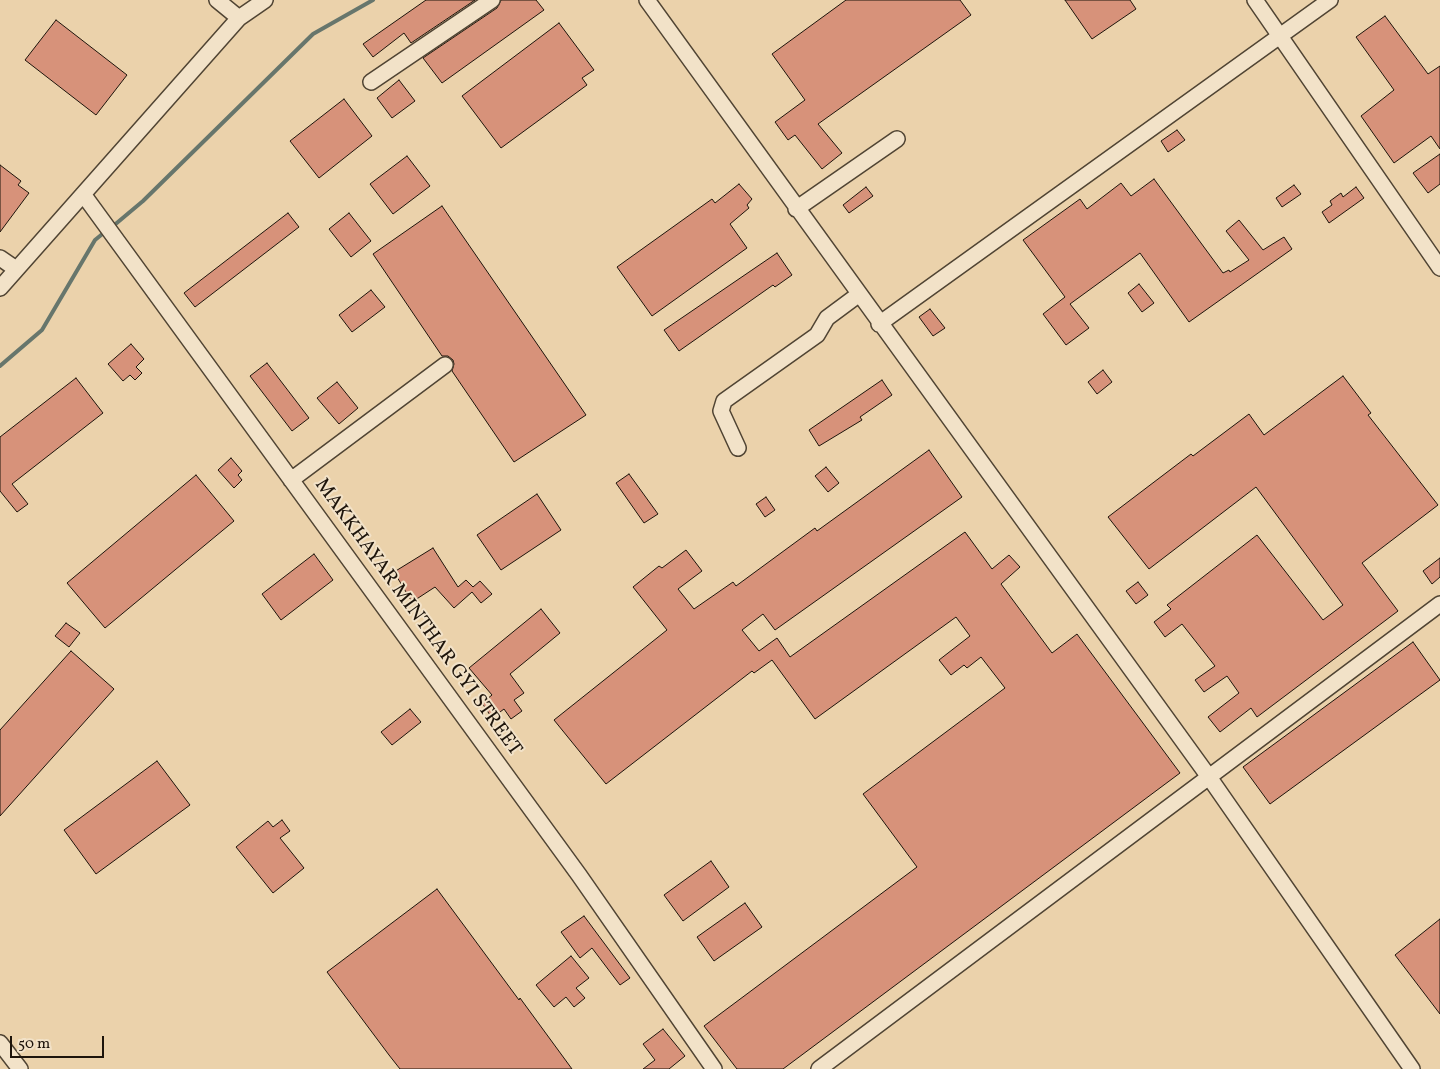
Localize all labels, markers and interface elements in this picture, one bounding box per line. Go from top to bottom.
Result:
street label: MAKKHAYAR MINTHAR GYI STREET [308,475,526,761]
scale bar [12,1026,106,1058]
text: 50 m [18,1034,50,1055]

